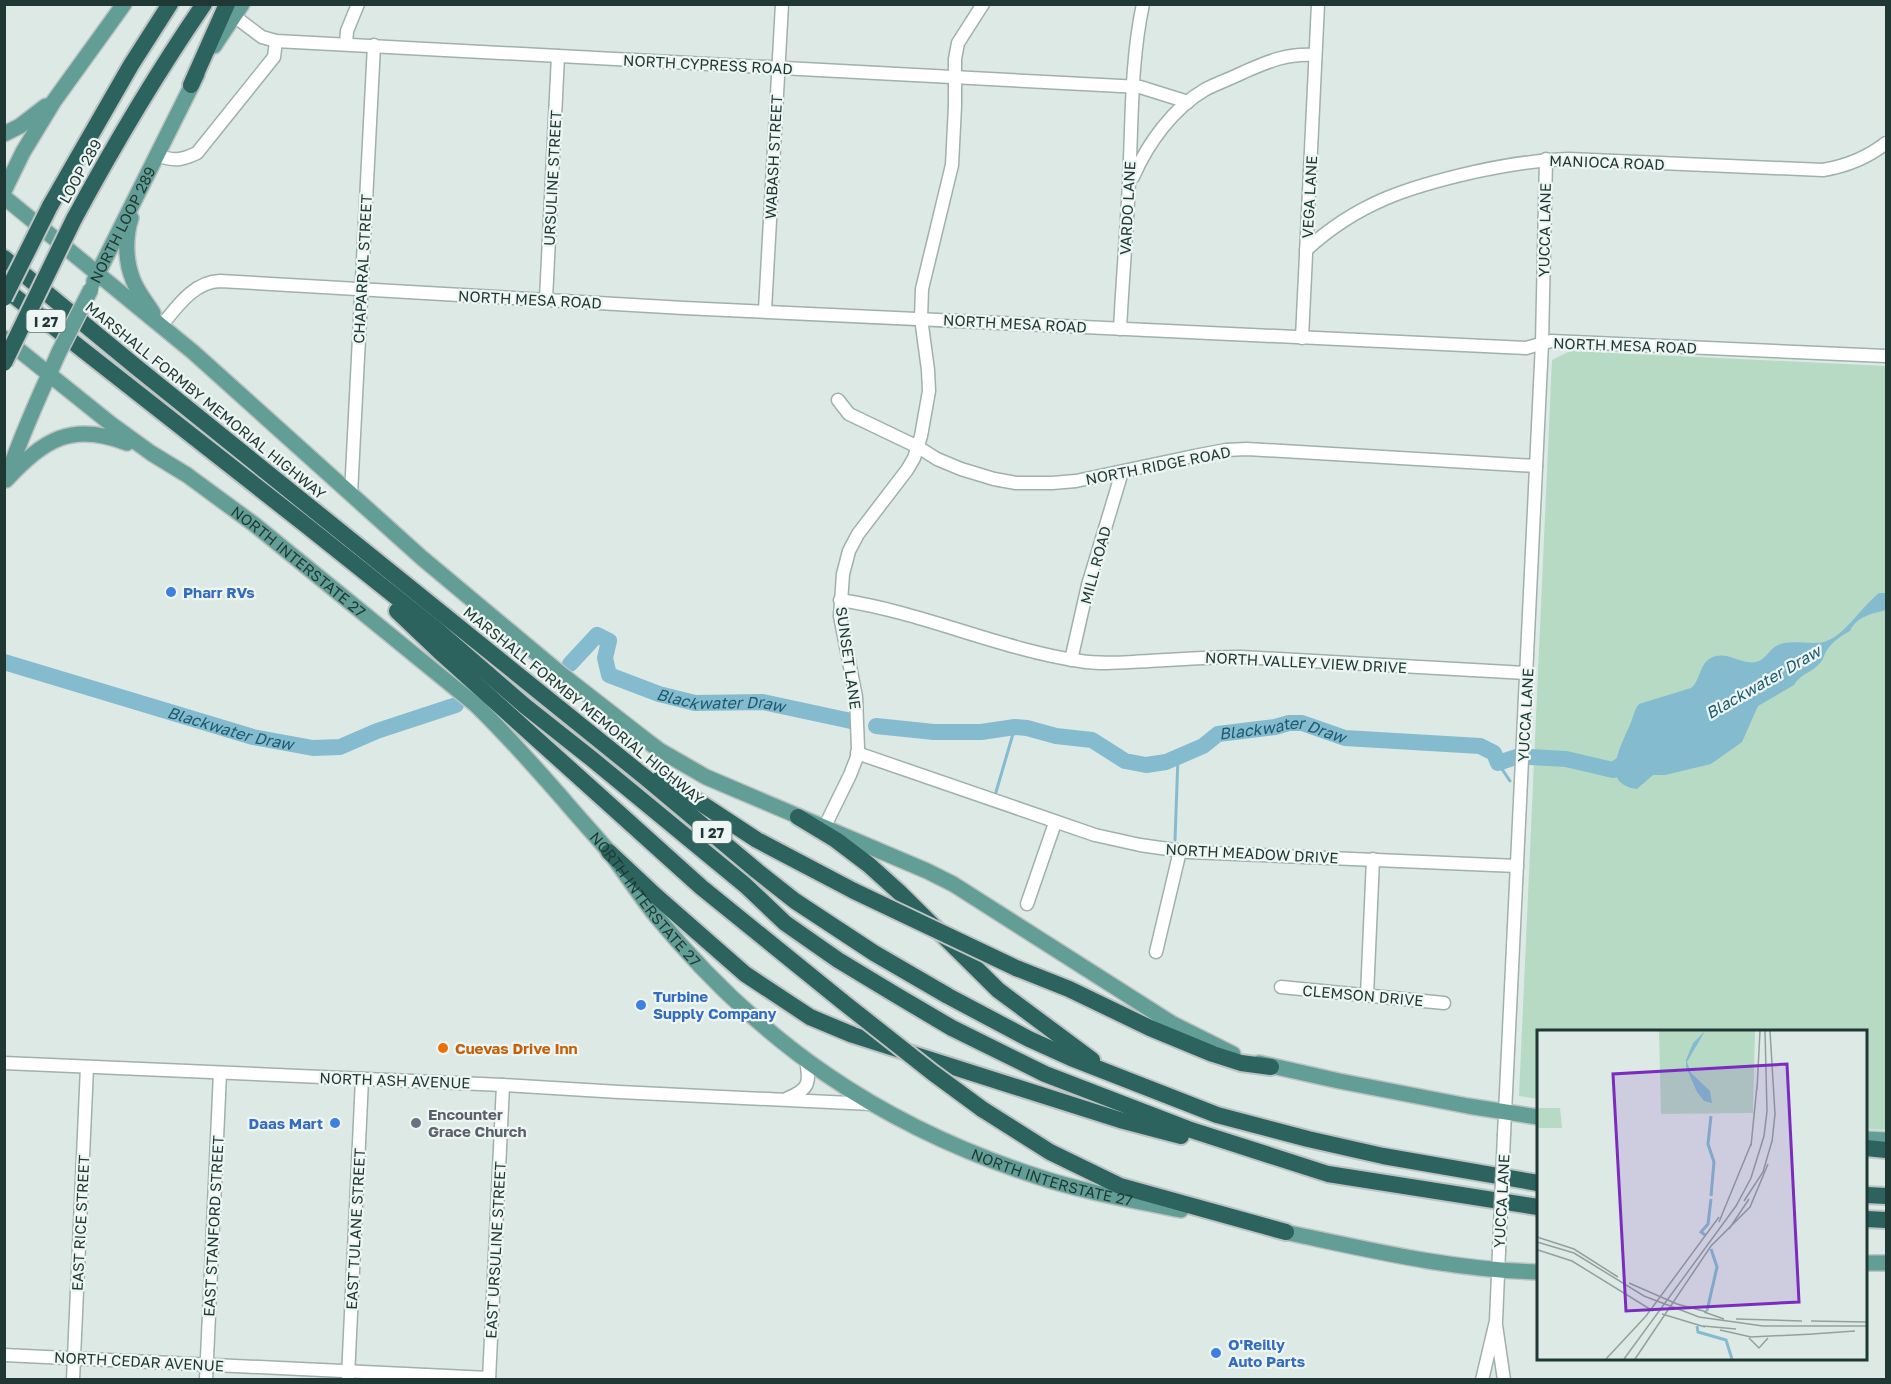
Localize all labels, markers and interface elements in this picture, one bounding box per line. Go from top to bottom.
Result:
street label: NORTH CYPRESS ROAD [623,51,793,77]
street label: WABASH STREET [761,94,785,220]
street label: URSULINE STREET [539,110,565,246]
street label: LOOP 289 [55,136,105,206]
street label: MANIOCA ROAD [1549,151,1665,173]
street label: VEGA LANE [1298,155,1320,239]
street label: VARDO LANE [1116,161,1138,255]
street label: NORTH LOOP 289 [86,163,159,286]
street label: YUCCA LANE [1534,183,1554,277]
street label: CHAPARRAL STREET [349,194,375,344]
street label: NORTH MESA ROAD [458,286,602,312]
street label: MARSHALL FORMBY MEMORIAL HIGHWAY [82,297,330,503]
road number: I 27 [26,310,66,332]
street label: NORTH MESA ROAD [943,310,1087,336]
street label: NORTH MESA ROAD [1553,333,1697,357]
street label: NORTH RIDGE ROAD [1084,442,1232,488]
street label: NORTH INTERSTATE 27 [228,502,370,621]
street label: MILL ROAD [1076,524,1114,606]
place label: Pharr RVs [183,583,255,601]
marker: Pharr RVs [164,585,178,599]
street label: MARSHALL FORMBY MEMORIAL HIGHWAY [460,602,708,808]
street label: SUNSET LANE [833,605,865,711]
water label: Blackwater Draw [1702,640,1826,723]
street label: NORTH VALLEY VIEW DRIVE [1205,648,1407,676]
street label: YUCCA LANE [1514,668,1536,762]
water label: Blackwater Draw [654,684,789,717]
water label: Blackwater Draw [165,702,297,755]
water label: Blackwater Draw [1218,713,1350,748]
road number: I 27 [692,821,732,843]
street label: NORTH INTERSTATE 27 [587,828,705,970]
street label: NORTH MEADOW DRIVE [1165,839,1339,867]
street label: CLEMSON DRIVE [1302,981,1424,1009]
place label: Turbine Supply Company [653,987,776,1022]
marker: Turbine Supply Company [634,998,648,1012]
inset map [1537,1030,1867,1360]
place label: Cuevas Drive Inn [455,1039,578,1057]
marker: Cuevas Drive Inn [436,1041,450,1055]
street label: NORTH ASH AVENUE [319,1068,471,1092]
place label: Encounter Grace Church [428,1105,527,1140]
place label: Daas Mart [249,1114,323,1132]
marker: Daas Mart [328,1116,342,1130]
marker: Encounter Grace Church [409,1116,423,1130]
street label: EAST STANFORD STREET [199,1135,227,1317]
street label: NORTH INTERSTATE 27 [969,1144,1134,1209]
street label: EAST TULANE STREET [342,1148,368,1310]
street label: EAST RICE STREET [67,1154,93,1292]
street label: YUCCA LANE [1490,1154,1512,1248]
street label: EAST URSULINE STREET [481,1161,509,1339]
place label: O'Reilly Auto Parts [1228,1335,1305,1370]
marker: O'Reilly Auto Parts [1209,1346,1223,1360]
street label: NORTH CEDAR AVENUE [54,1348,224,1374]

